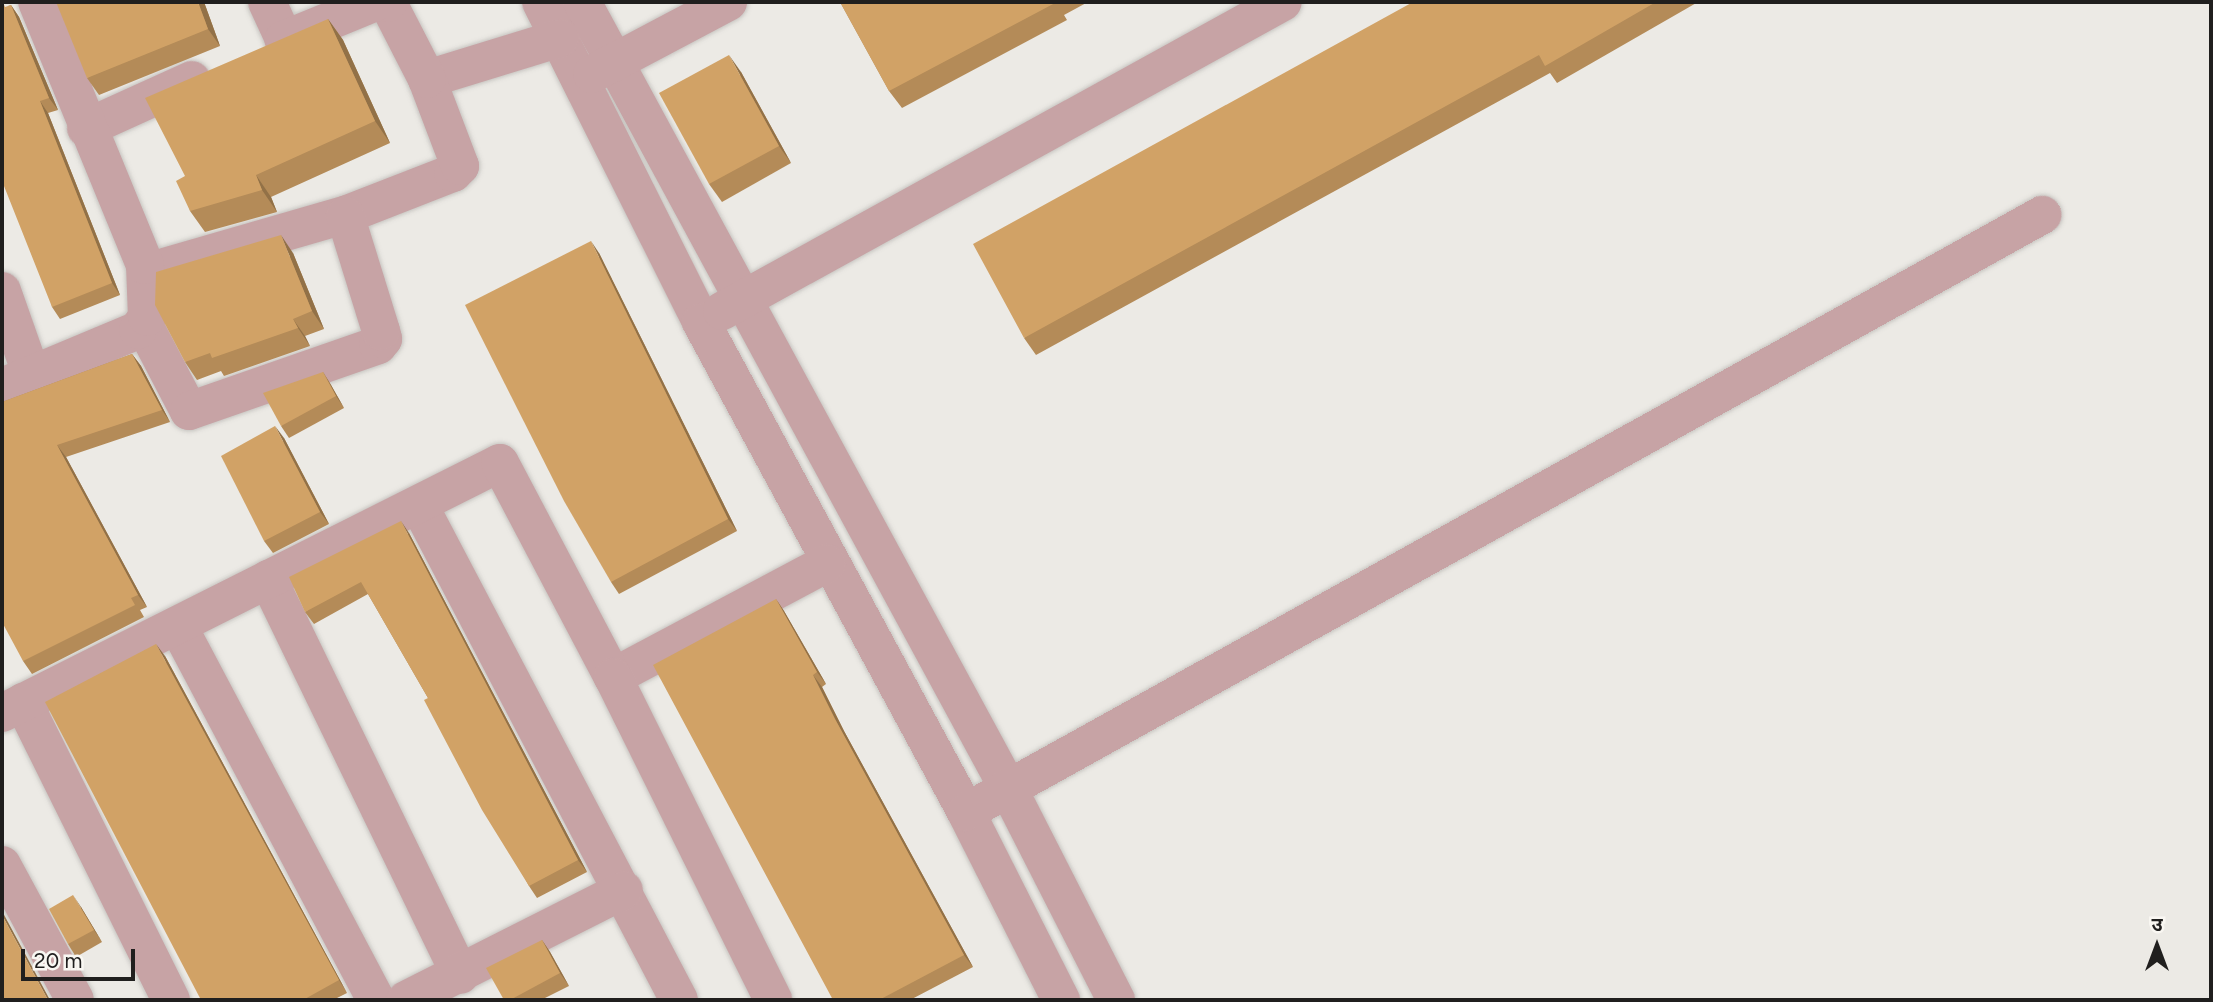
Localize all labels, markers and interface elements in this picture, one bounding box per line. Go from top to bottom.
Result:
north arrow [2122,911,2192,981]
text: उ [2151,913,2163,936]
scale bar [24,936,138,980]
text: 20 m [34,948,82,973]

